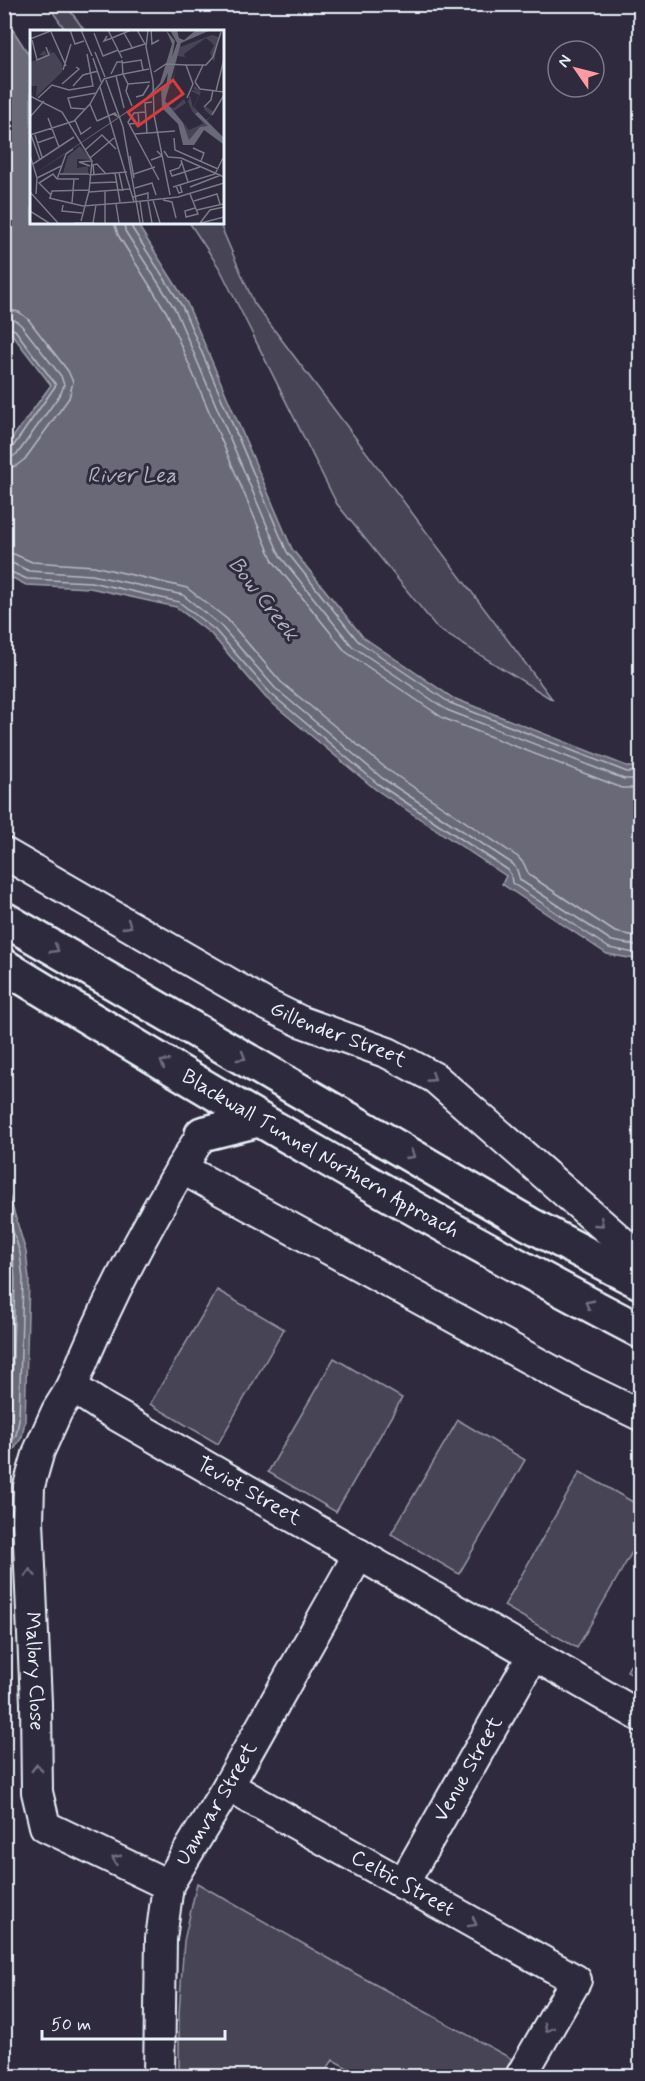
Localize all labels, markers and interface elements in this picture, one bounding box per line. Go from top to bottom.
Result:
inset map [30,30,224,224]
north arrow [546,39,606,99]
text: N [553,51,577,72]
water label: River Lea [87,462,177,490]
water label: Bow Creek [221,551,306,648]
one-way arrow [122,917,132,929]
one-way arrow [49,941,59,953]
street label: Gillender Street [265,994,412,1075]
one-way arrow [236,1050,246,1061]
one-way arrow [160,1058,170,1070]
street label: Blackwall Tunnel Northern Approach [176,1063,464,1245]
one-way arrow [426,1070,437,1081]
one-way arrow [405,1148,415,1159]
one-way arrow [593,1216,604,1227]
one-way arrow [584,1300,595,1311]
street label: Teviot Street [191,1450,307,1533]
one-way arrow [24,1569,37,1578]
street label: Mallory Close [18,1611,50,1731]
street label: Venue Street [427,1711,510,1827]
street label: Uamvar Street [169,1736,264,1871]
one-way arrow [30,1764,43,1773]
street label: Celtic Street [346,1843,460,1924]
one-way arrow [111,1855,122,1866]
one-way arrow [466,1916,477,1927]
scale bar [42,2003,225,2041]
text: 50 m [51,2013,91,2037]
one-way arrow [544,2022,556,2033]

